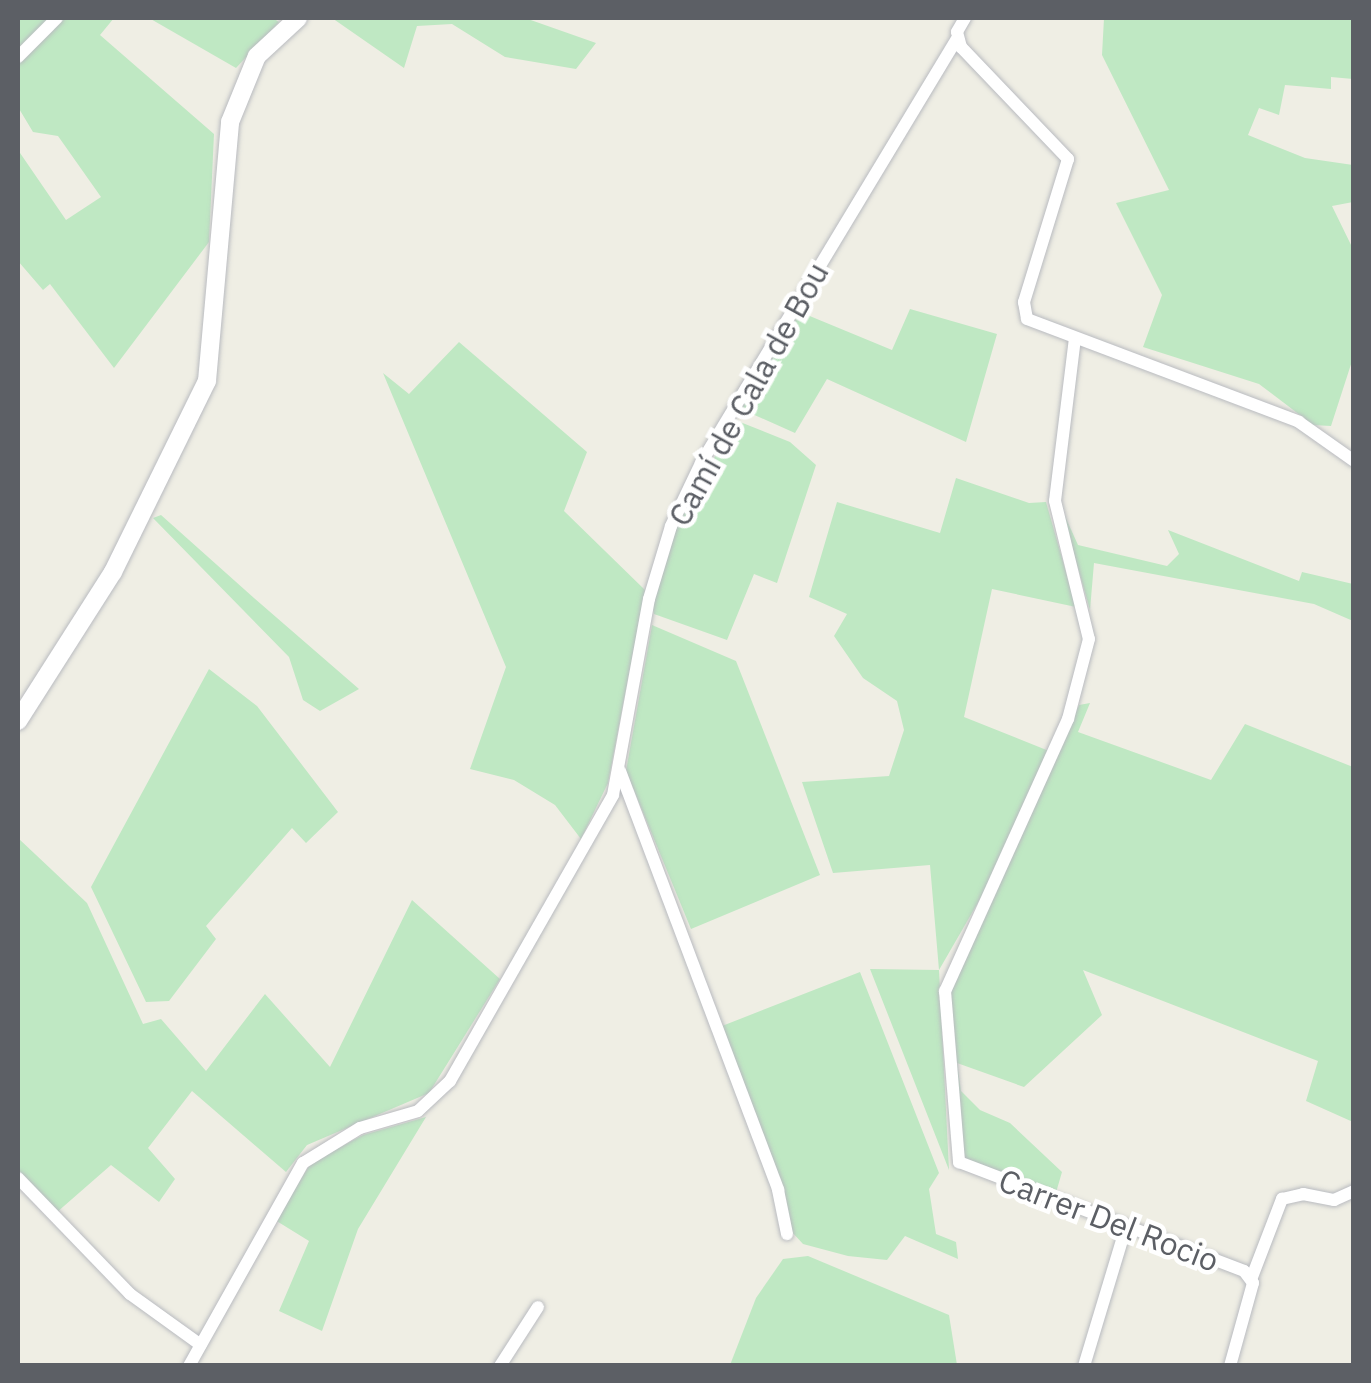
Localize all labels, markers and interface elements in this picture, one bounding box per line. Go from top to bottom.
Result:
street label: Camí de Cala de Bou [660,256,836,532]
street label: Carrer Del Rocio [994,1160,1224,1280]

